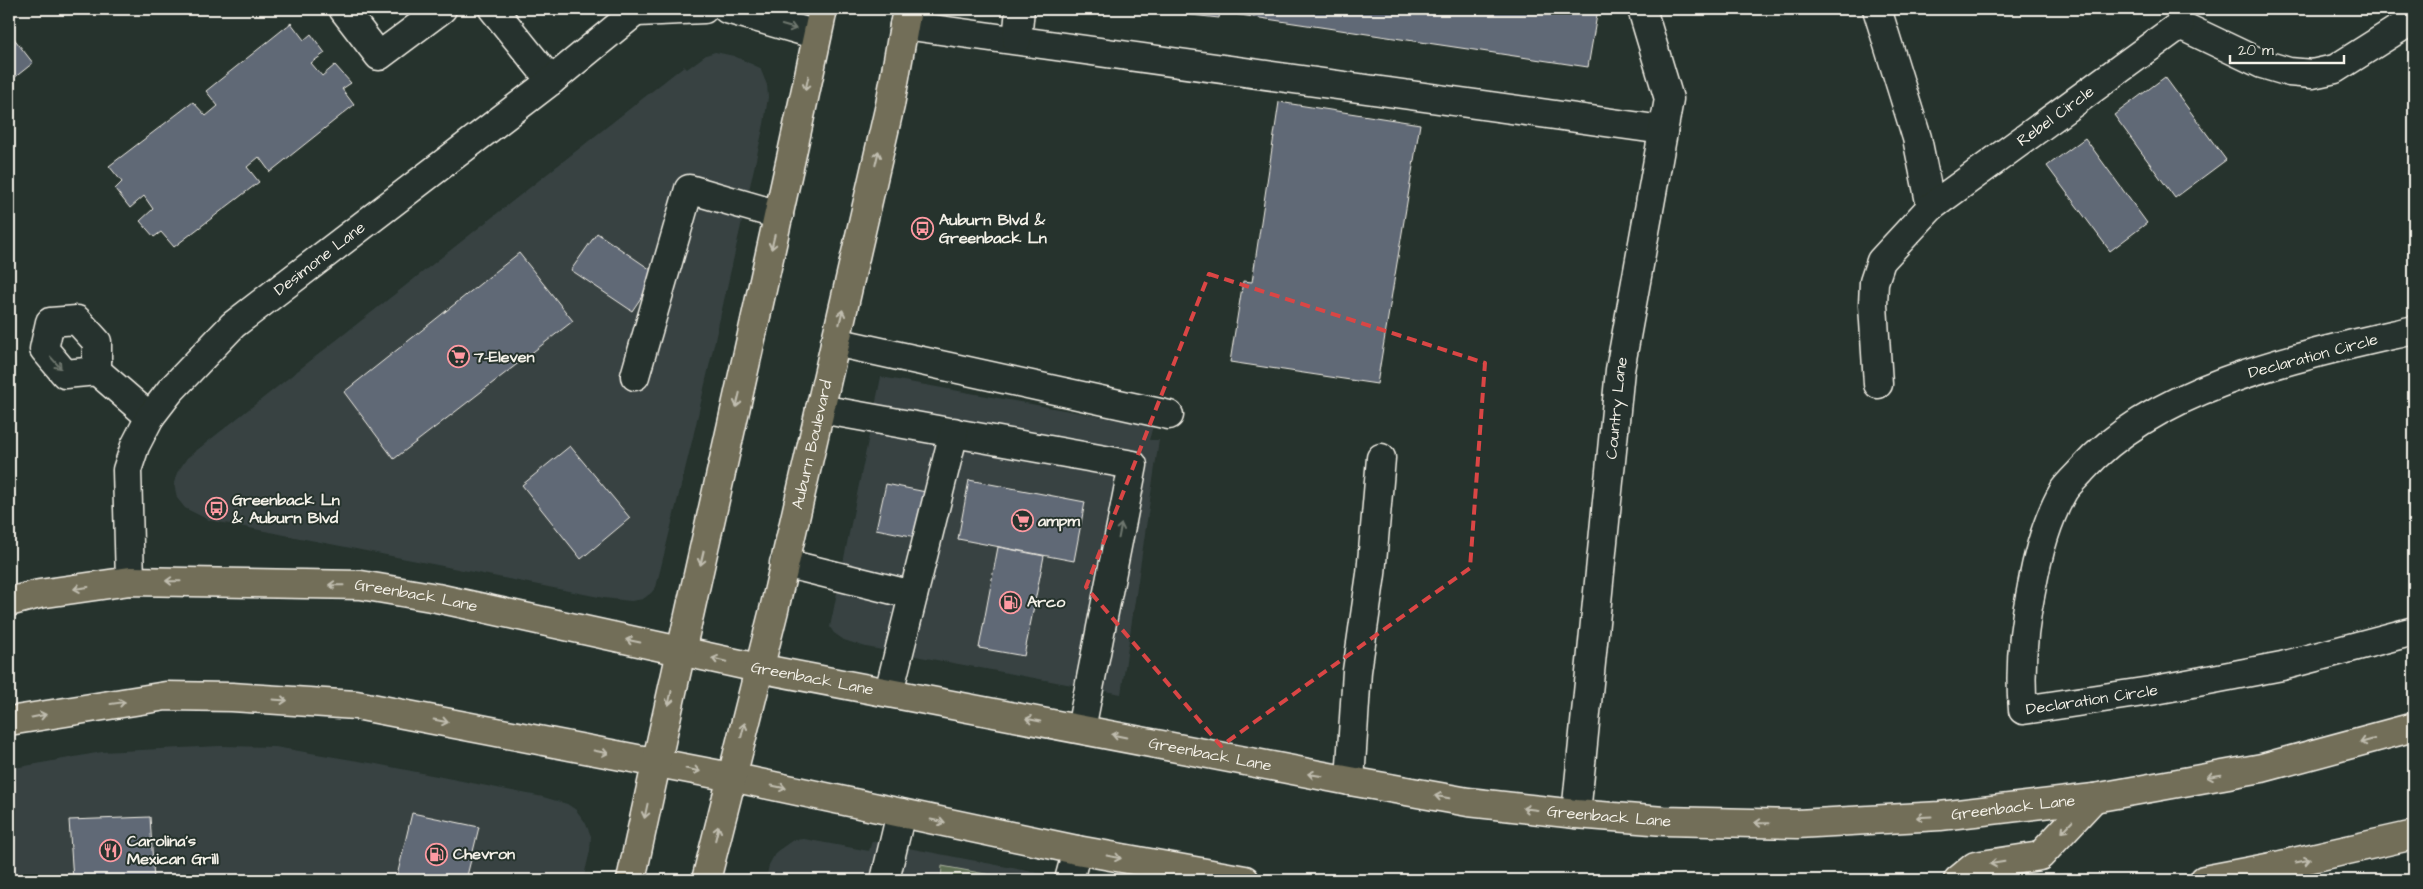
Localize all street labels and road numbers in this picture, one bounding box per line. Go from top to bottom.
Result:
street label: Rebel Circle [2012,80,2099,152]
street label: Desimone Lane [269,216,370,301]
street label: Declaration Circle [2246,328,2380,384]
street label: Country Lane [1600,355,1633,460]
street label: Auburn Boulevard [786,378,837,511]
street label: Greenback Lane [355,574,480,618]
street label: Greenback Lane [749,656,876,701]
street label: Declaration Circle [2025,679,2160,720]
street label: Greenback Lane [1147,732,1274,777]
street label: Greenback Lane [1950,789,2077,826]
street label: Greenback Lane [1546,800,1672,832]

